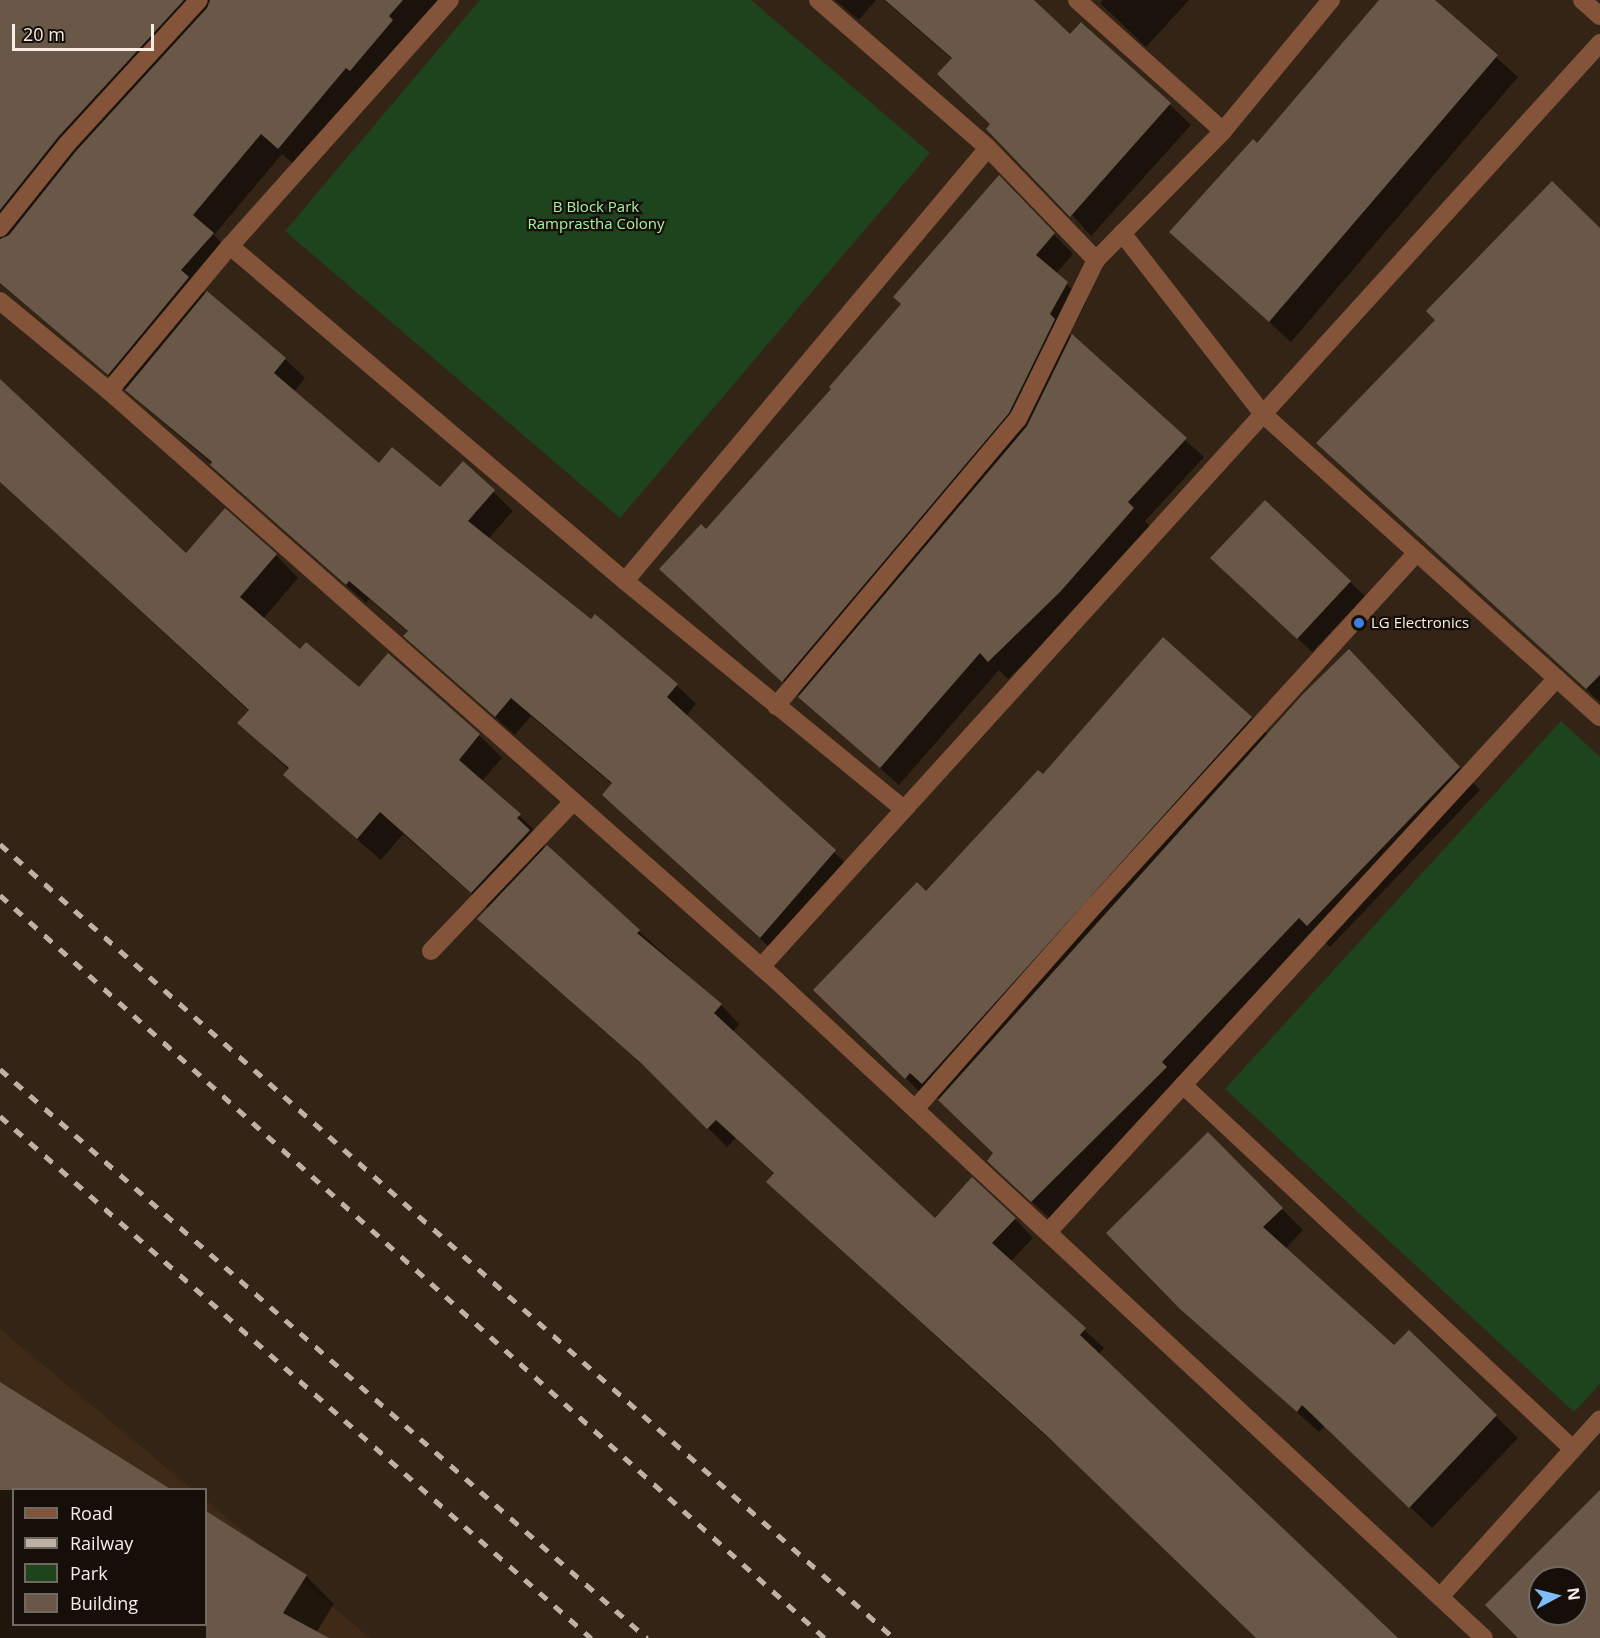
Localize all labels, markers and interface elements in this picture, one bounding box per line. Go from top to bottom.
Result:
scale bar [15,12,158,50]
text: 20 m [23,22,65,46]
park label: B Block Park Ramprastha Colony [527,197,665,232]
place label: LG Electronics [1371,614,1469,632]
marker: LG Electronics [1352,616,1366,630]
legend [12,1488,207,1626]
text: Road [70,1501,113,1525]
text: Railway [70,1531,133,1555]
text: Park [70,1561,108,1585]
north arrow [1528,1566,1588,1626]
text: N [1562,1586,1586,1602]
text: Building [70,1591,138,1615]

